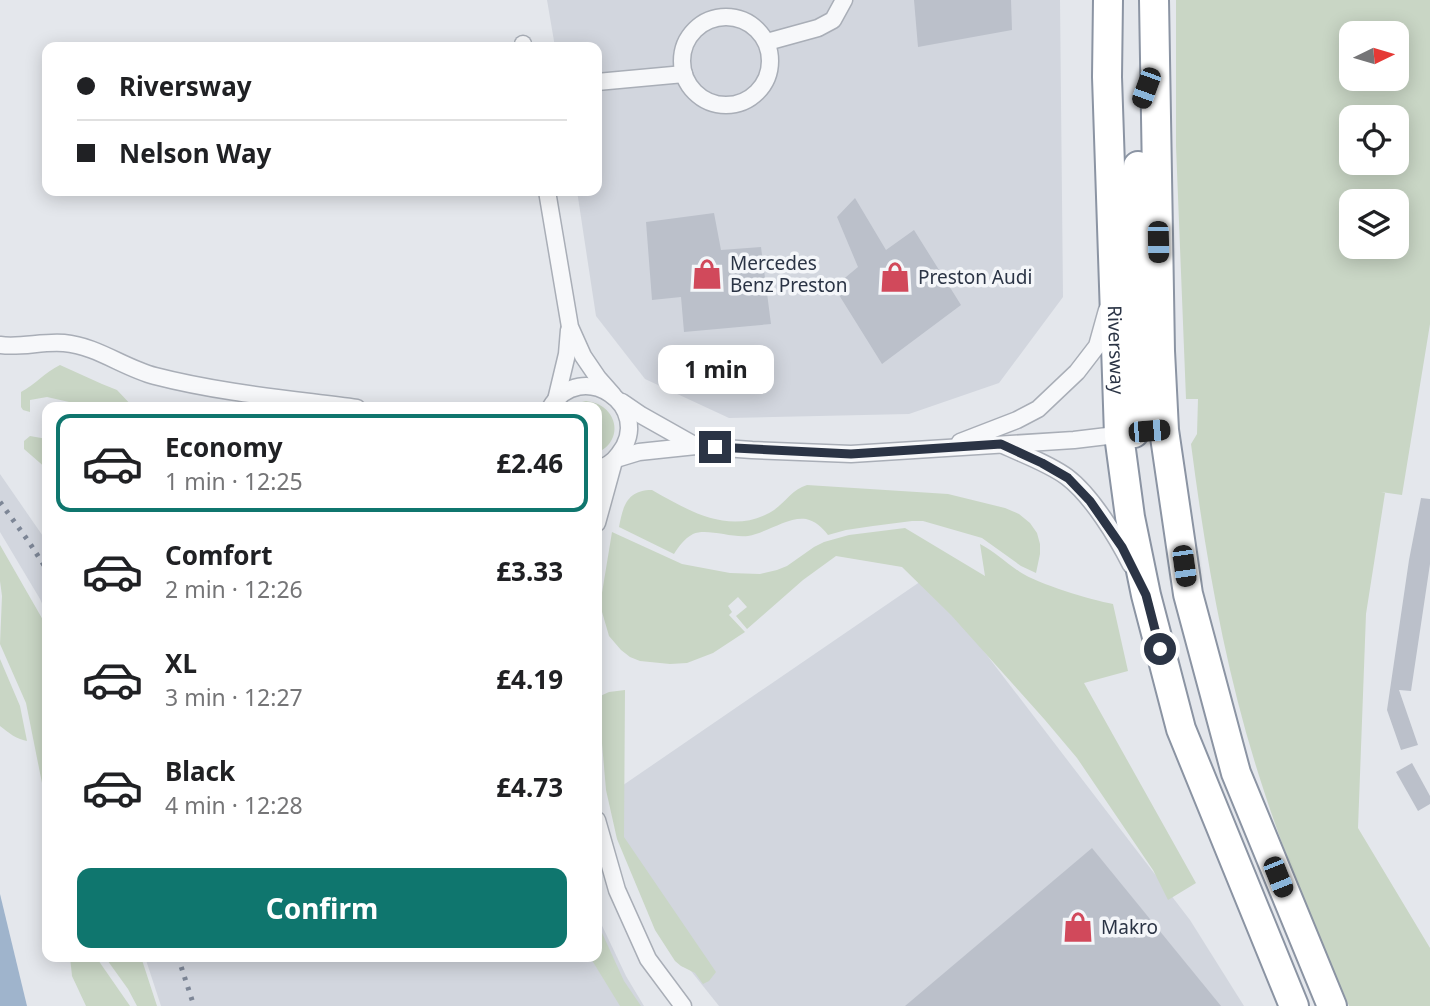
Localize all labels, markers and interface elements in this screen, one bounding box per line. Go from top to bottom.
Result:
north arrow [1339,21,1409,91]
map controls [1339,21,1409,259]
car [1129,65,1164,111]
text: Riversway [119,68,252,104]
button: locate [1339,105,1409,175]
text: Nelson Way [119,135,271,171]
button: layers [1339,189,1409,259]
car [1148,221,1169,263]
place label: Mercedes Benz Preston [730,250,848,298]
shop icon: Mercedes Benz Preston [690,257,724,291]
shop icon: Preston Audi [878,260,912,294]
place label: Preston Audi [918,264,1032,290]
street label: Riversway [1102,305,1131,395]
callout: 1 min [657,346,773,394]
text: 1 min [684,353,748,385]
car [1128,419,1171,443]
text: Economy [165,429,283,465]
route end [699,431,731,463]
icon: car [81,432,144,495]
text: £2.46 [496,445,563,481]
text: 1 min · 12:25 [165,465,303,497]
text: Comfort [165,537,273,573]
icon: car [81,540,144,603]
car [1171,544,1198,588]
text: £3.33 [496,553,563,589]
text: 2 min · 12:26 [165,573,303,605]
route start [1144,633,1176,665]
text: XL [165,645,197,681]
icon: car [81,648,144,711]
text: £4.19 [496,661,563,697]
text: 3 min · 12:27 [165,681,303,713]
text: Black [165,753,235,789]
icon: car [81,756,144,819]
text: £4.73 [496,769,563,805]
text: 4 min · 12:28 [165,789,303,821]
car [1261,854,1296,900]
button: Confirm [77,868,567,948]
shop icon: Makro [1061,910,1095,944]
place label: Makro [1101,914,1158,940]

